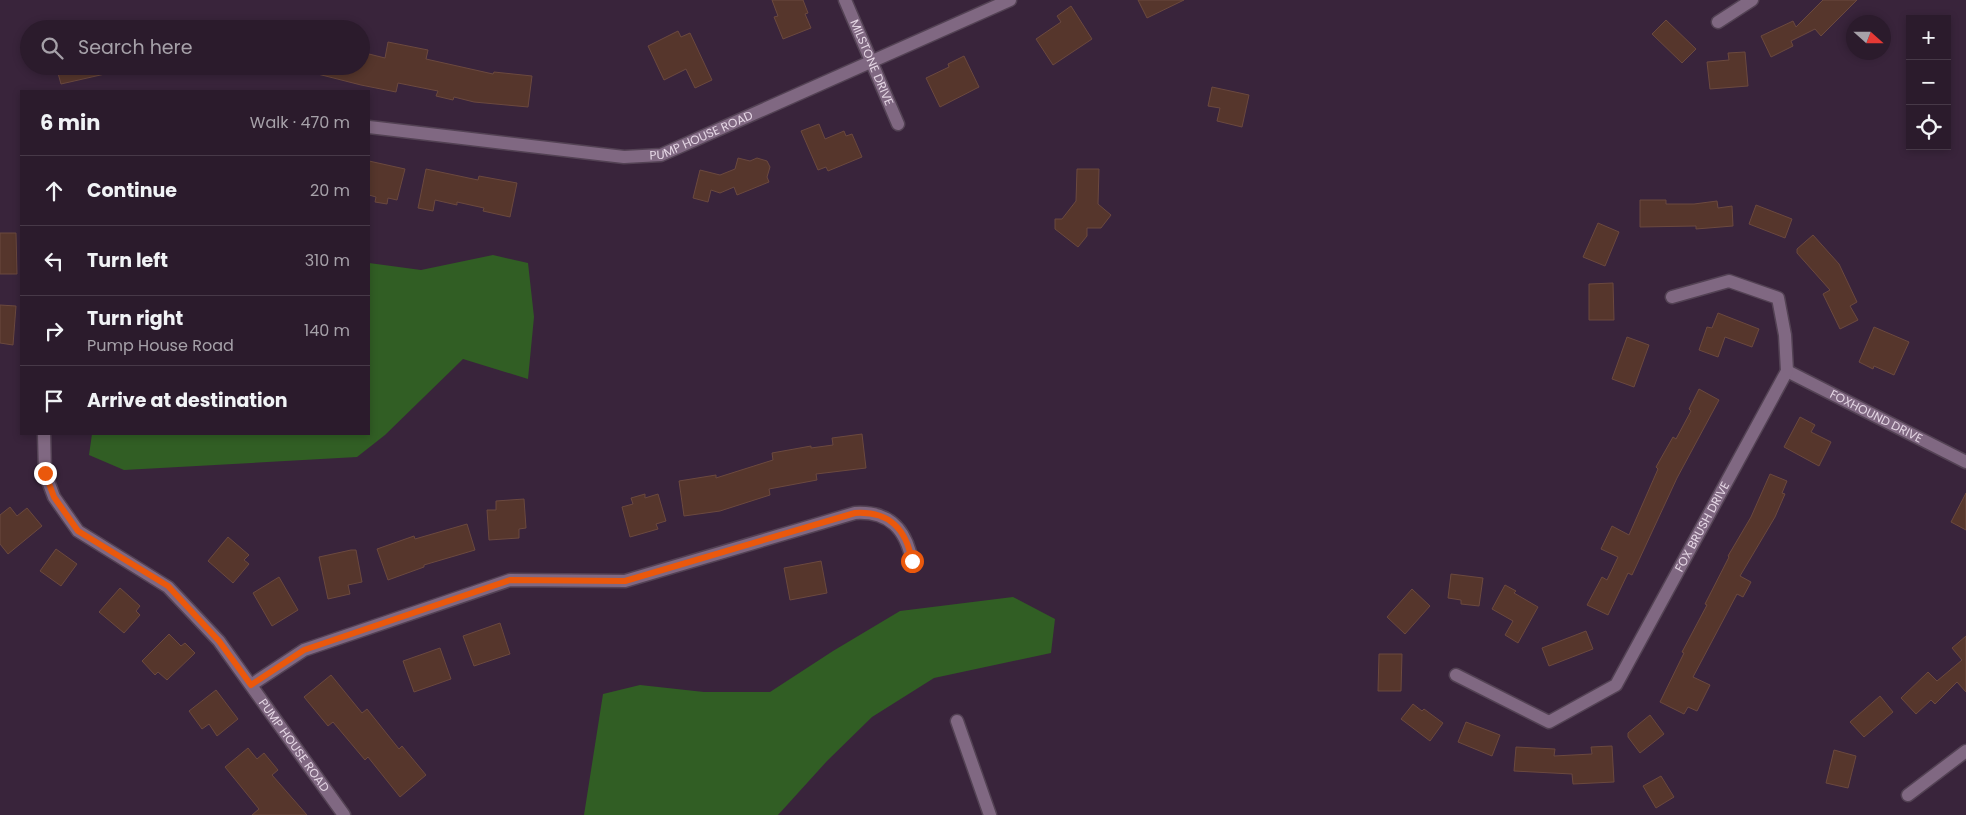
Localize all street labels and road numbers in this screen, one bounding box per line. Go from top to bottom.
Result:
street label: MILSTONE DRIVE [846,17,898,108]
street label: PUMP HOUSE ROAD [649,106,755,164]
street label: FOXHOUND DRIVE [1827,385,1926,447]
street label: FOX BRUSH DRIVE [1670,478,1733,575]
street label: PUMP HOUSE ROAD [255,695,334,795]

